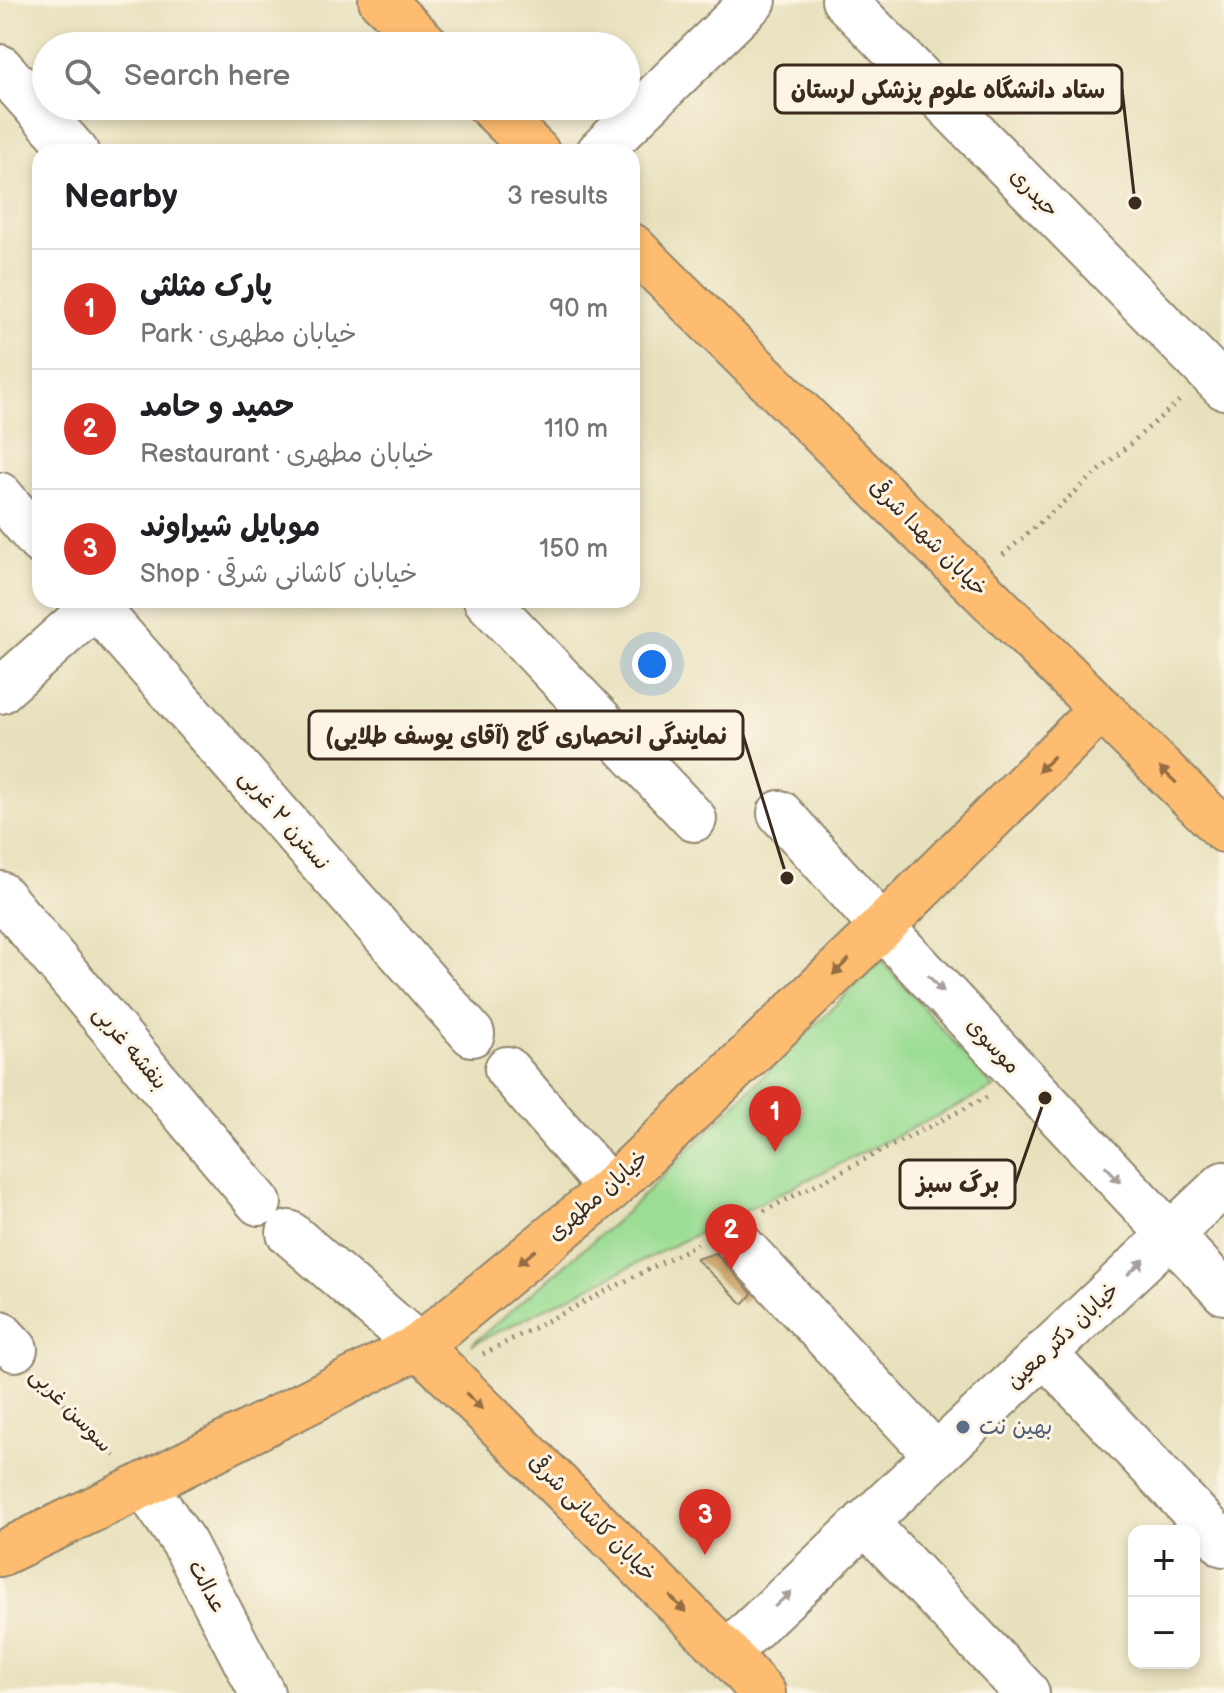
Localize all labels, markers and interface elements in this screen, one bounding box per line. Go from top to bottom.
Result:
search box [32,32,640,120]
icon: search [60,54,104,98]
text: Search here [124,58,290,94]
callout: ستاد دانشگاه علوم پزشکی لرستان [775,65,1122,113]
text: ستاد دانشگاه علوم پزشکی لرستان [791,75,1105,108]
street label: حیدری [1004,163,1064,223]
text: Nearby [64,176,178,217]
text: 3 results [507,181,608,212]
text: پارک مثلثی [140,269,272,305]
text: 1 [85,294,95,325]
text: 90 m [549,294,608,325]
text: Park · خیابان مطهری [140,319,357,350]
text: حمید و حامد [140,389,294,425]
text: 2 [82,414,98,445]
text: 110 m [544,414,608,445]
text: Restaurant · خیابان مطهری [140,439,434,470]
street label: خیابان شهدا شرقی [863,473,993,603]
text: موبایل شیراوند [140,509,320,545]
text: 3 [82,534,98,565]
text: 150 m [539,534,608,565]
text: Shop · خیابان کاشانی شرقی [140,559,418,590]
your location [632,644,672,684]
callout: نمایندگی انحصاری گاج (آقای یوسف طلایی) [309,711,743,759]
text: نمایندگی انحصاری گاج (آقای یوسف طلایی) [325,721,727,751]
one-way arrow [1037,754,1056,773]
street label: نسترن ۲ غربی [233,764,335,876]
one-way arrow [1159,766,1178,785]
one-way arrow [832,957,851,975]
one-way arrow [926,974,944,993]
street label: بنفشه غربی [87,1000,173,1096]
street label: موسوی [960,1012,1026,1080]
pin: 1 [749,1086,801,1152]
street label: خیابان مطهری [542,1145,654,1247]
callout: برگ سبز [900,1160,1015,1208]
one-way arrow [1104,1164,1122,1183]
text: برگ سبز [915,1169,999,1199]
pin: 2 [705,1204,757,1270]
one-way arrow [517,1249,537,1265]
one-way arrow [1126,1259,1145,1277]
street label: خیابان دکتر معین [1001,1277,1125,1395]
street label: سوسن غربی [24,1362,118,1458]
one-way arrow [464,1391,483,1410]
place label: بهین نت [979,1414,1052,1441]
marker: بهین نت [954,1418,972,1436]
street label: خیابان کاشانی شرقی [522,1448,662,1588]
pin: 3 [679,1489,731,1555]
map controls [1128,1525,1200,1669]
button: + [1128,1525,1200,1597]
street label: عدالت [182,1556,232,1618]
one-way arrow [774,1591,793,1609]
one-way arrow [668,1594,687,1613]
button: − [1128,1597,1200,1669]

